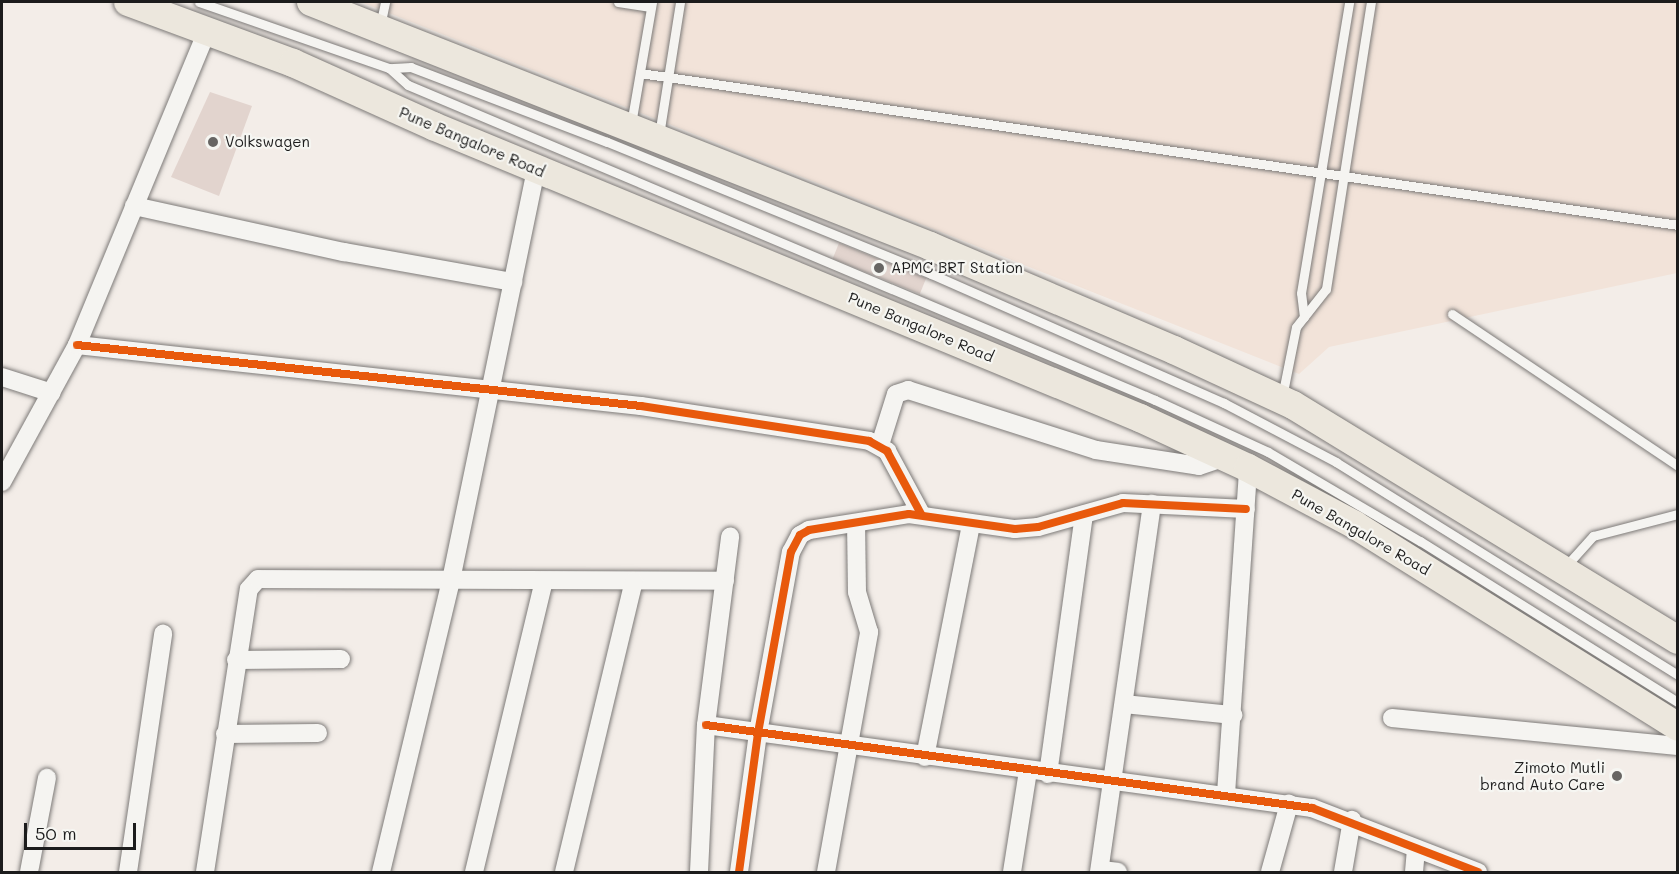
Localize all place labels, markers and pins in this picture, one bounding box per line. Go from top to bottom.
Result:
place label: Volkswagen [225,133,310,151]
marker: Volkswagen [206,135,220,149]
place label: APMC BRT Station [891,259,1023,277]
marker: APMC BRT Station [872,261,886,275]
place label: Zimoto Mutli brand Auto Care [1480,758,1605,793]
marker: Zimoto Mutli brand Auto Care [1610,769,1624,783]

